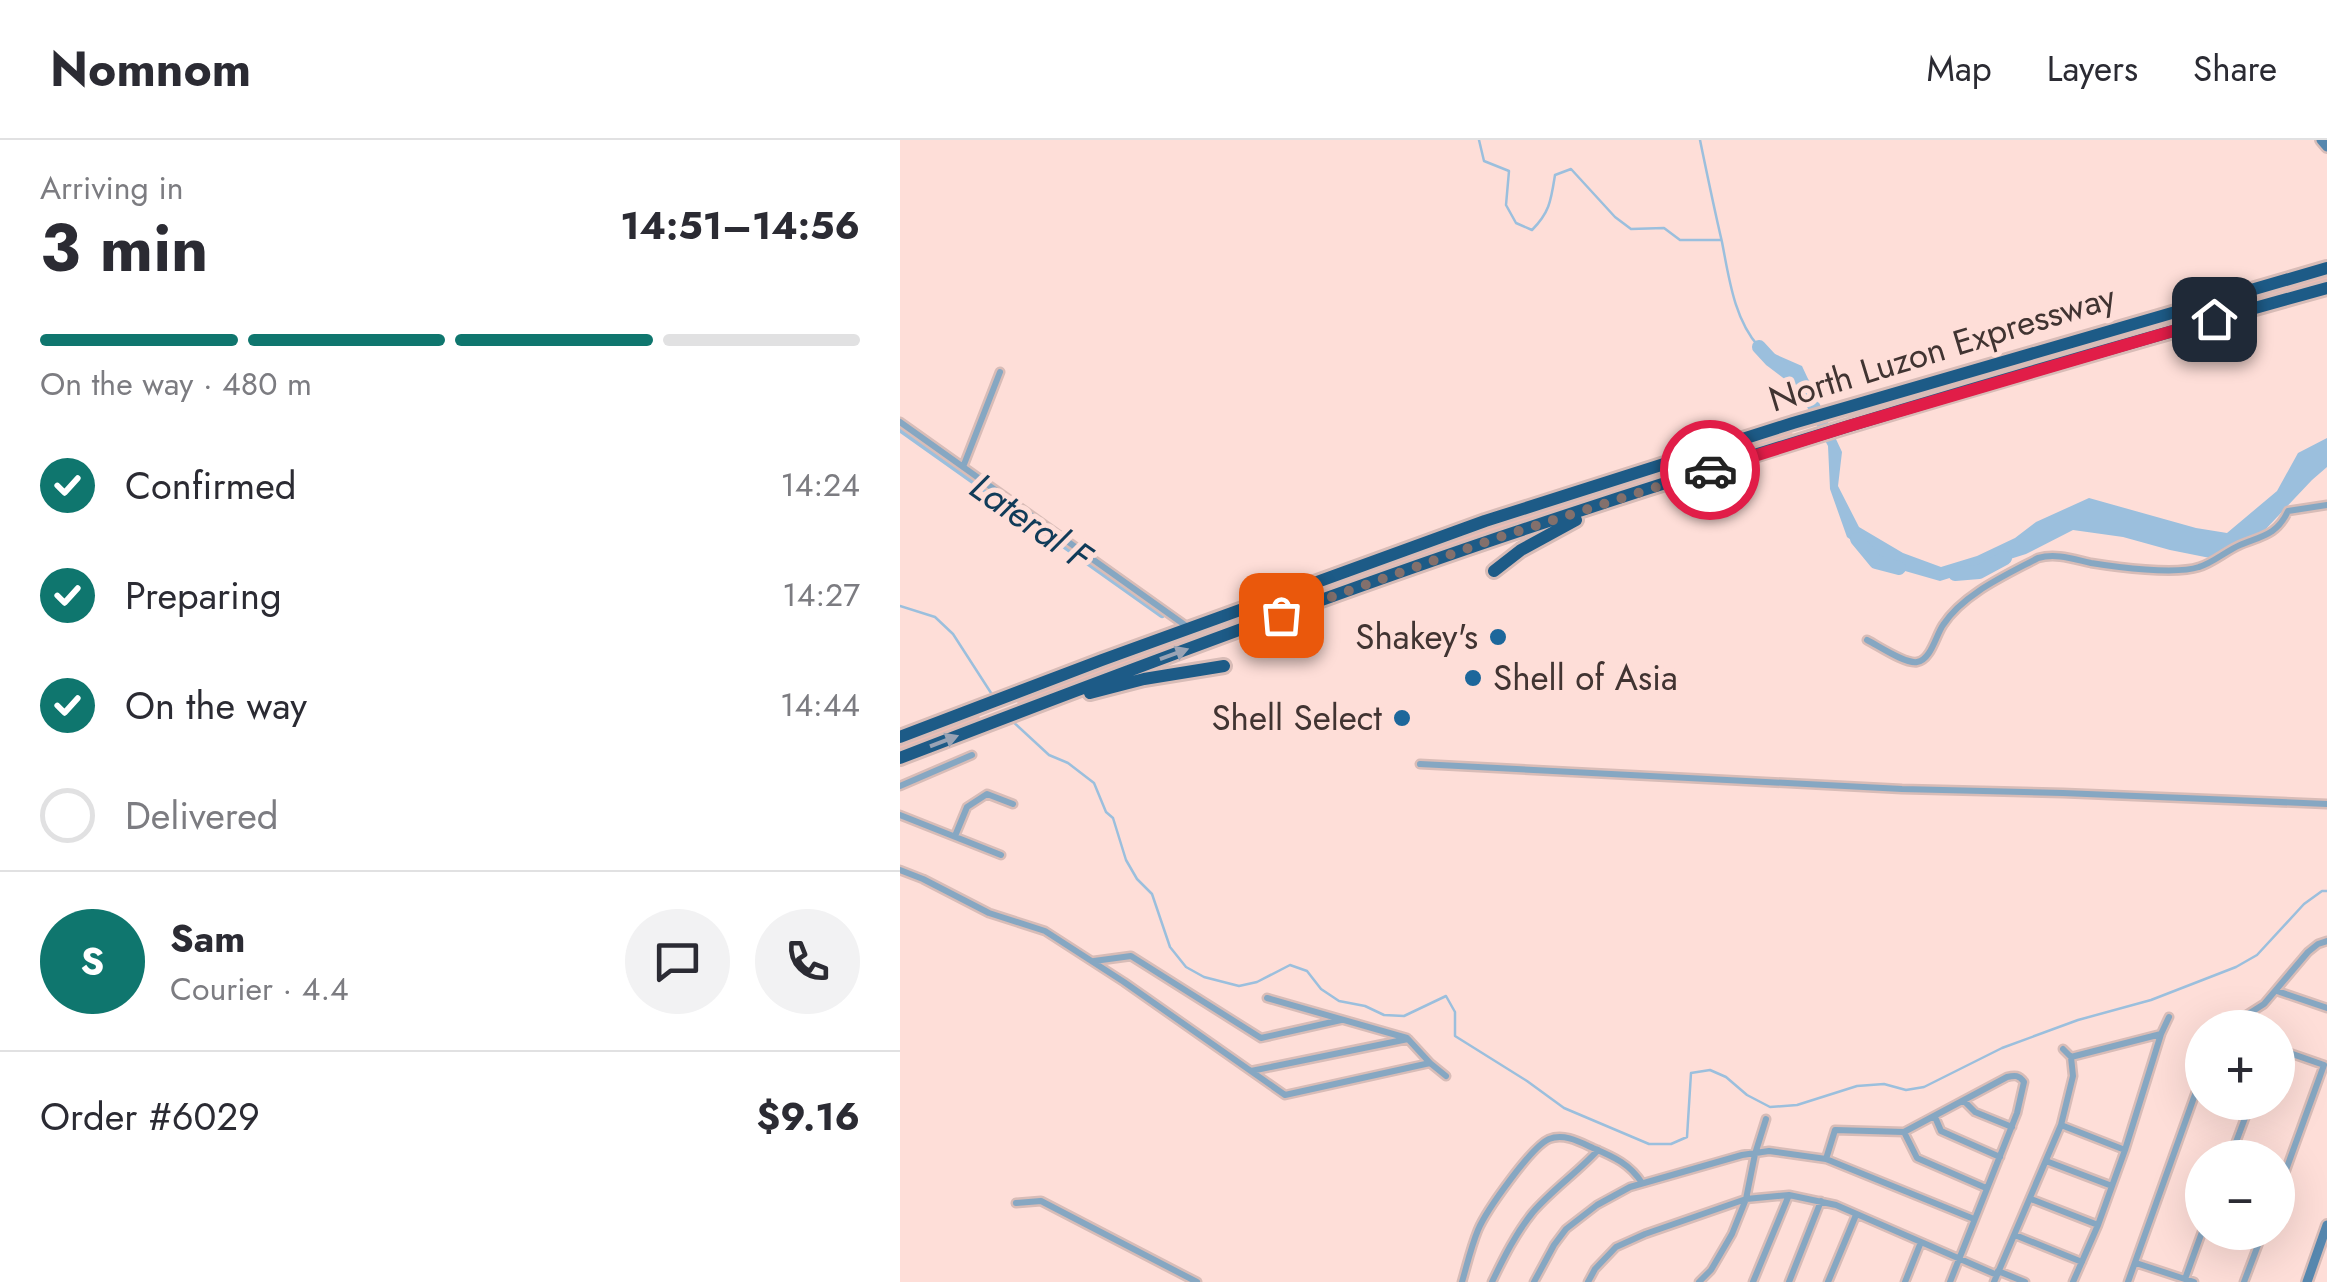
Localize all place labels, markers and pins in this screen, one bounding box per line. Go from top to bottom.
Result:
pin [2172,277,2257,362]
pin [1239,573,1324,658]
place label: Shakey's [1355,612,1478,662]
marker: Shakey's [1487,626,1509,648]
place label: Shell of Asia [1493,653,1678,703]
marker: Shell of Asia [1462,667,1484,689]
place label: Shell Select [1211,693,1383,743]
marker: Shell Select [1391,707,1413,729]

